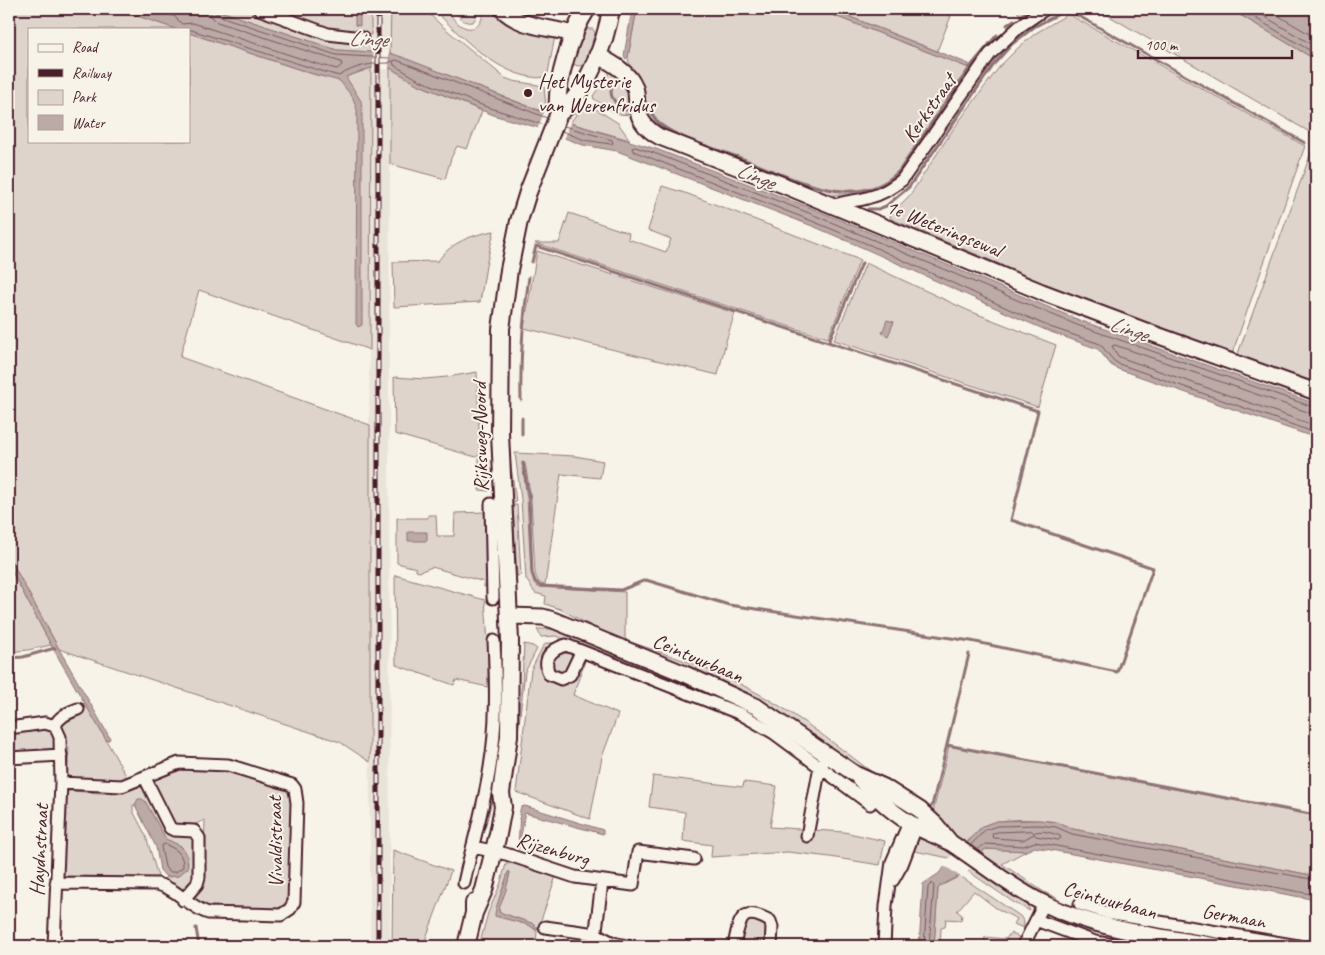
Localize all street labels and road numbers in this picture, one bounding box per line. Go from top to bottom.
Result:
street label: Kerkstraat [896,66,964,147]
street label: 1e Weteringsewal [882,193,1009,264]
street label: Rijksweg-Noord [466,378,494,492]
street label: Ceintuurbaan [649,627,748,689]
street label: Vivaldistraat [261,794,289,888]
street label: Haydnstraat [24,802,54,896]
street label: Rijzenburg [514,826,594,872]
street label: Ceintuurbaan [1060,875,1160,925]
street label: Germaan [1200,898,1269,935]

